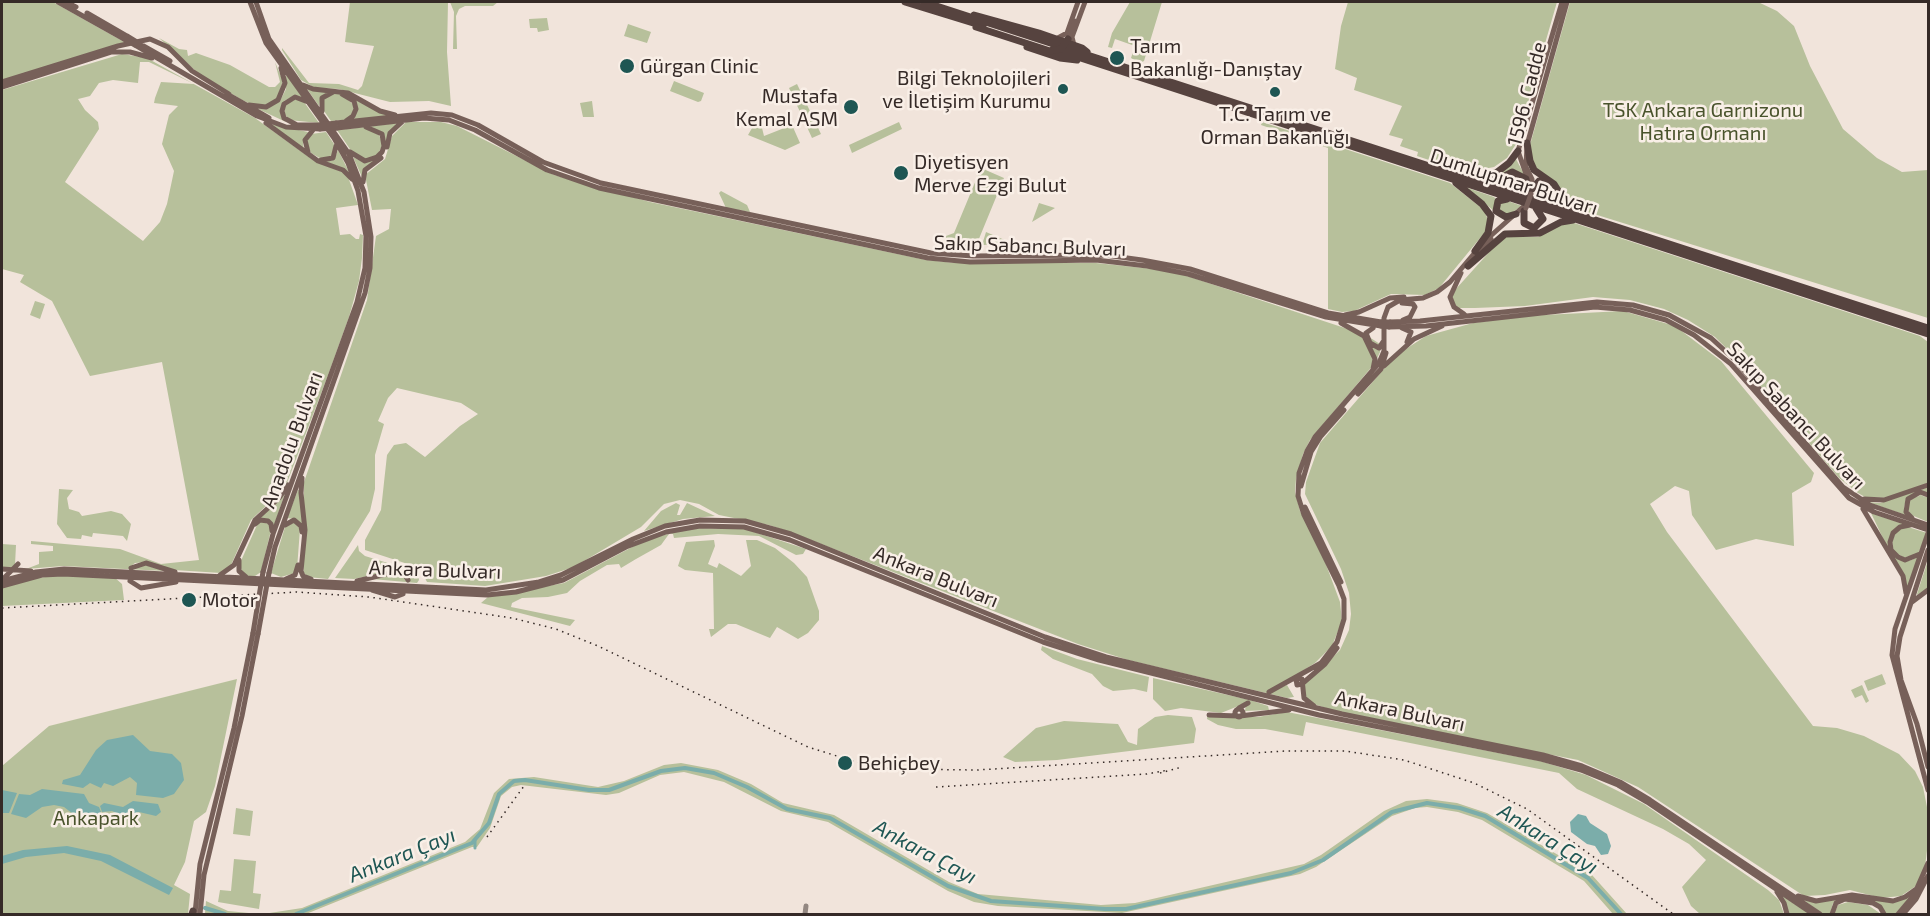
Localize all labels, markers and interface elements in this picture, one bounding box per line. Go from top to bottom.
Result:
place label: Tarım Bakanlığı-Danıştay [1130,34,1302,81]
street label: 1596. Cadde [1502,39,1552,149]
marker: Tarım Bakanlığı-Danıştay [1108,49,1126,67]
place label: Gürgan Clinic [640,54,759,78]
marker: Gürgan Clinic [618,57,636,75]
place label: Bilgi Teknolojileri ve İletişim Kurumu [882,66,1051,113]
marker: Bilgi Teknolojileri ve İletişim Kurumu [1056,82,1070,96]
place label: Mustafa Kemal ASM [736,84,838,131]
marker: T.C. Tarım ve Orman Bakanlığı [1268,85,1282,99]
marker: Mustafa Kemal ASM [842,98,860,116]
park label: TSK Ankara Garnizonu Hatıra Ormanı [1603,98,1803,145]
place label: T.C. Tarım ve Orman Bakanlığı [1200,102,1350,149]
street label: Dumlupınar Bulvarı [1427,144,1601,220]
place label: Diyetisyen Merve Ezgi Bulut [914,150,1067,197]
marker: Diyetisyen Merve Ezgi Bulut [892,164,910,182]
street label: Sakıp Sabancı Bulvarı [933,231,1127,261]
street label: Sakıp Sabancı Bulvarı [1722,337,1870,495]
street label: Anadolu Bulvarı [256,369,328,511]
street label: Ankara Bulvarı [870,541,1002,613]
street label: Ankara Bulvarı [368,556,502,584]
place label: Motor [202,588,258,612]
marker: Motor [180,591,198,609]
street label: Ankara Bulvarı [1333,685,1467,737]
place label: Behiçbey [858,751,940,775]
marker: Behiçbey [836,754,854,772]
water label: Ankara Çayı [1493,798,1603,880]
park label: Ankapark [53,806,139,830]
water label: Ankara Çayı [869,814,981,890]
water label: Ankara Çayı [345,822,459,888]

